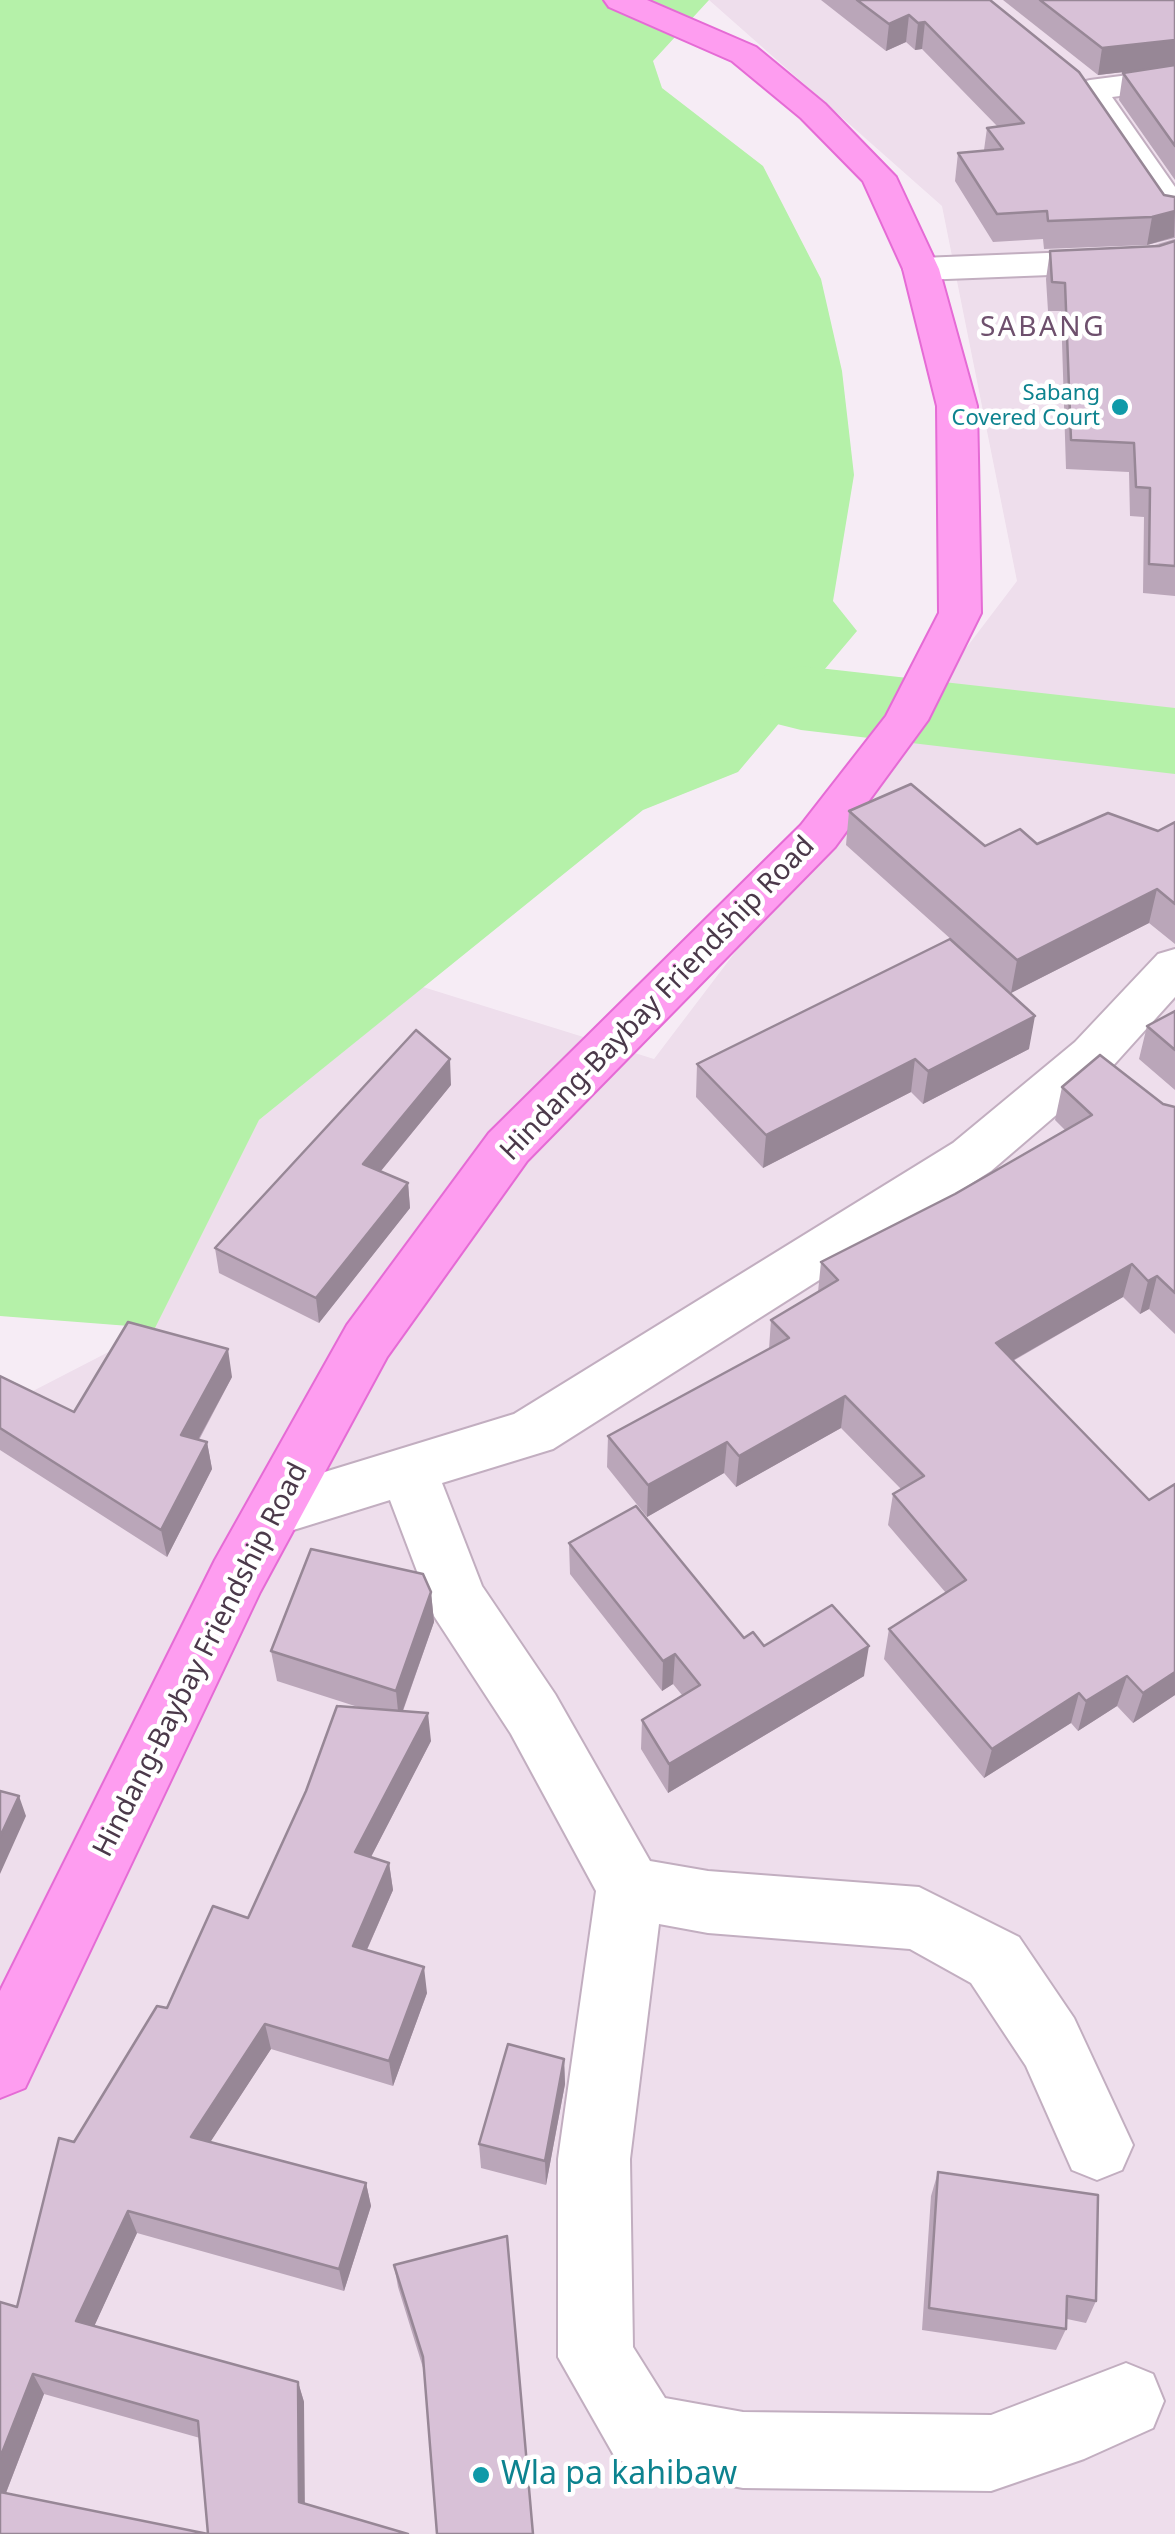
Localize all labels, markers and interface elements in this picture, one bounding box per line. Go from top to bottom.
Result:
district label: SABANG [980,311,1106,345]
place label: Sabang Covered Court [952,381,1100,432]
marker: Sabang Covered Court [1109,396,1131,418]
street label: Hindang-Baybay Friendship Road [494,830,822,1168]
street label: Hindang-Baybay Friendship Road [87,1457,315,1863]
place label: Wla pa kahibaw [501,2456,737,2494]
marker: Wla pa kahibaw [470,2464,492,2486]

